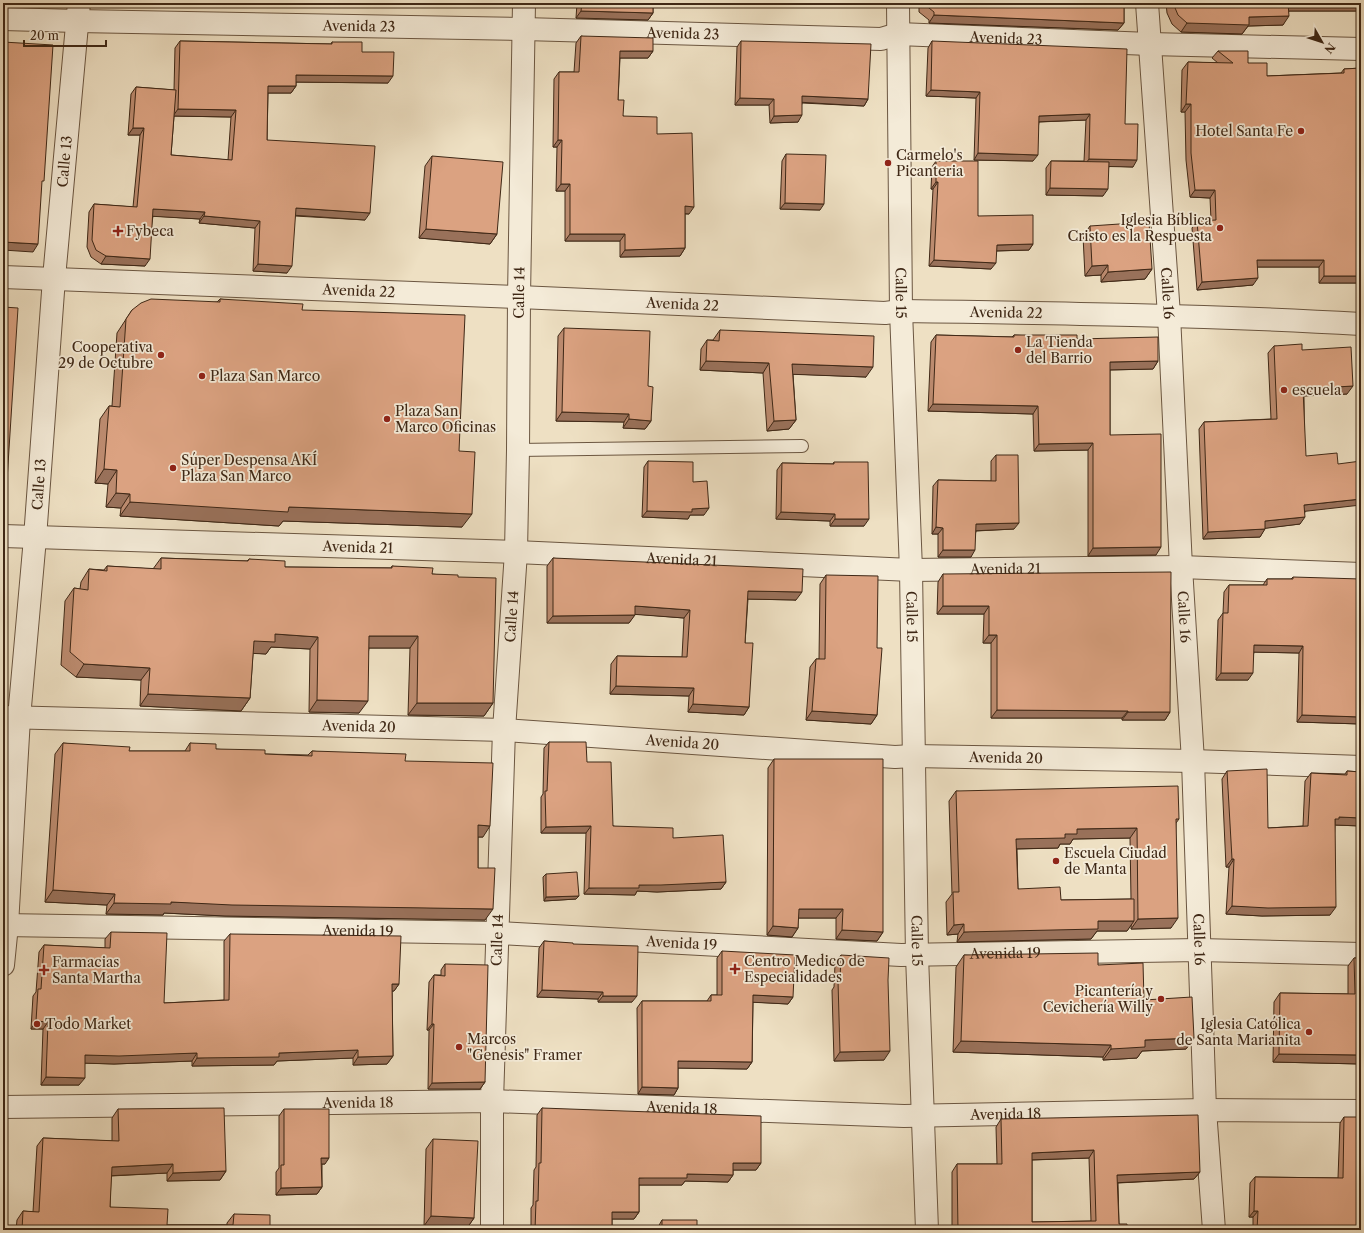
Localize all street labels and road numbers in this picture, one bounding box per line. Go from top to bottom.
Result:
street label: Avenida 23 [321,16,396,36]
street label: Avenida 23 [645,23,720,43]
street label: Avenida 23 [968,28,1043,49]
street label: Calle 13 [53,135,76,188]
street label: Calle 14 [510,266,529,319]
street label: Calle 15 [892,267,910,319]
street label: Calle 16 [1157,267,1178,320]
street label: Avenida 22 [321,280,396,301]
street label: Avenida 22 [644,294,719,315]
street label: Avenida 22 [968,303,1043,322]
street label: Calle 13 [28,458,50,511]
street label: Avenida 21 [321,537,394,557]
street label: Avenida 21 [645,549,718,570]
street label: Avenida 21 [969,560,1041,578]
street label: Calle 14 [501,590,522,643]
street label: Calle 16 [1173,590,1195,643]
street label: Calle 15 [902,591,921,643]
street label: Avenida 20 [321,716,396,736]
street label: Avenida 20 [644,731,720,754]
street label: Avenida 20 [968,748,1043,767]
street label: Calle 16 [1189,913,1209,966]
street label: Calle 14 [487,914,507,966]
street label: Calle 15 [907,915,926,967]
street label: Avenida 19 [321,921,394,940]
street label: Avenida 19 [645,932,718,954]
street label: Avenida 19 [969,944,1041,963]
street label: Avenida 18 [321,1093,394,1112]
street label: Avenida 18 [645,1098,718,1118]
street label: Avenida 18 [969,1104,1041,1124]

